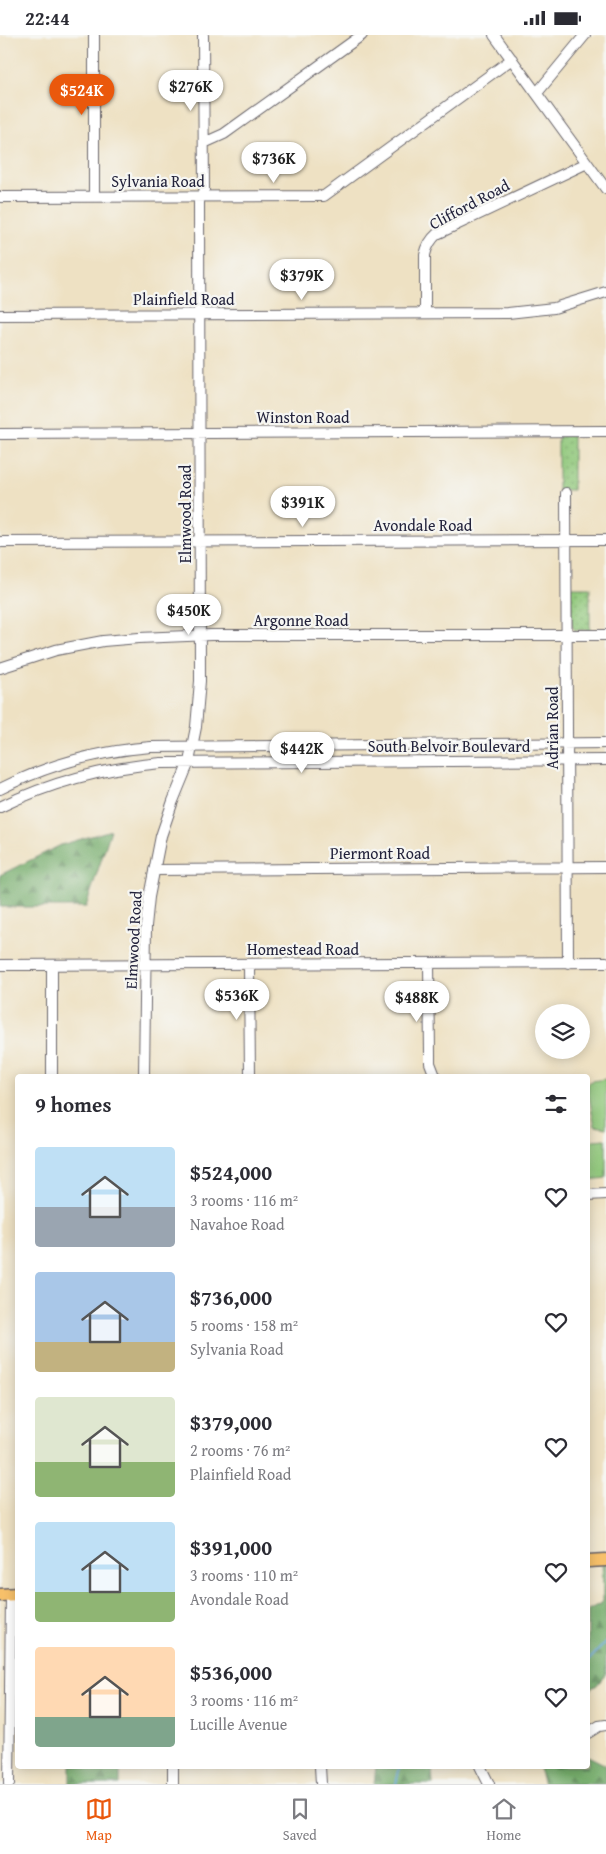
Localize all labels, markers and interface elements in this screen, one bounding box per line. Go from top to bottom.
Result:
text: 22:44 [25,4,70,32]
pin: $276K [156,69,226,112]
pin: $524K [47,73,117,116]
text: $276K [169,74,213,98]
text: $524K [60,78,104,102]
pin: $736K [239,141,309,184]
text: $736K [252,146,296,170]
street label: Sylvania Road [111,169,205,193]
street label: Clifford Road [424,173,514,235]
pin: $379K [267,259,337,301]
text: $379K [280,263,324,287]
street label: Plainfield Road [133,287,235,311]
street label: Winston Road [256,405,350,429]
street label: Elmwood Road [173,464,197,563]
pin: $391K [268,485,338,528]
text: $391K [281,490,325,514]
street label: Avondale Road [374,513,473,537]
pin: $450K [154,593,224,636]
text: $450K [167,598,211,622]
street label: Argonne Road [254,608,349,632]
street label: Adrian Road [540,686,564,769]
pin: $442K [267,731,337,774]
street label: South Belvoir Boulevard [368,734,531,758]
text: $442K [280,736,324,760]
street label: Piermont Road [330,841,430,865]
street label: Elmwood Road [118,890,148,990]
street label: Homestead Road [247,937,359,961]
pin: $536K [202,979,272,1021]
pin: $488K [382,981,452,1023]
text: $536K [215,983,259,1007]
text: $488K [395,985,439,1009]
map controls [535,1004,590,1059]
button: layers [535,1004,590,1059]
text: 9 homes [35,1089,111,1120]
icon: filters [542,1090,570,1118]
text: $524,000 [190,1157,272,1188]
icon: home [75,1167,135,1227]
icon: heart [542,1183,570,1211]
text: 3 rooms · 116 m² [190,1188,298,1212]
text: Navahoe Road [190,1212,285,1236]
text: $736,000 [190,1282,272,1313]
icon: home [75,1292,135,1352]
icon: heart [542,1308,570,1336]
text: 5 rooms · 158 m² [190,1313,298,1337]
text: Sylvania Road [190,1337,284,1361]
text: $379,000 [190,1407,272,1438]
icon: home [75,1417,135,1477]
icon: heart [542,1433,570,1461]
text: 2 rooms · 76 m² [190,1438,290,1462]
text: Plainfield Road [190,1462,291,1486]
text: $391,000 [190,1532,272,1563]
icon: home [75,1542,135,1602]
icon: heart [542,1558,570,1586]
text: 3 rooms · 110 m² [190,1563,298,1587]
text: Avondale Road [190,1587,289,1611]
text: $536,000 [190,1657,272,1688]
icon: home [75,1667,135,1727]
icon: heart [542,1683,570,1711]
text: 3 rooms · 116 m² [190,1688,298,1712]
text: Lucille Avenue [190,1712,287,1736]
tab: Map [85,1795,113,1845]
tab: Saved [283,1795,317,1845]
tab: Home [487,1795,521,1845]

